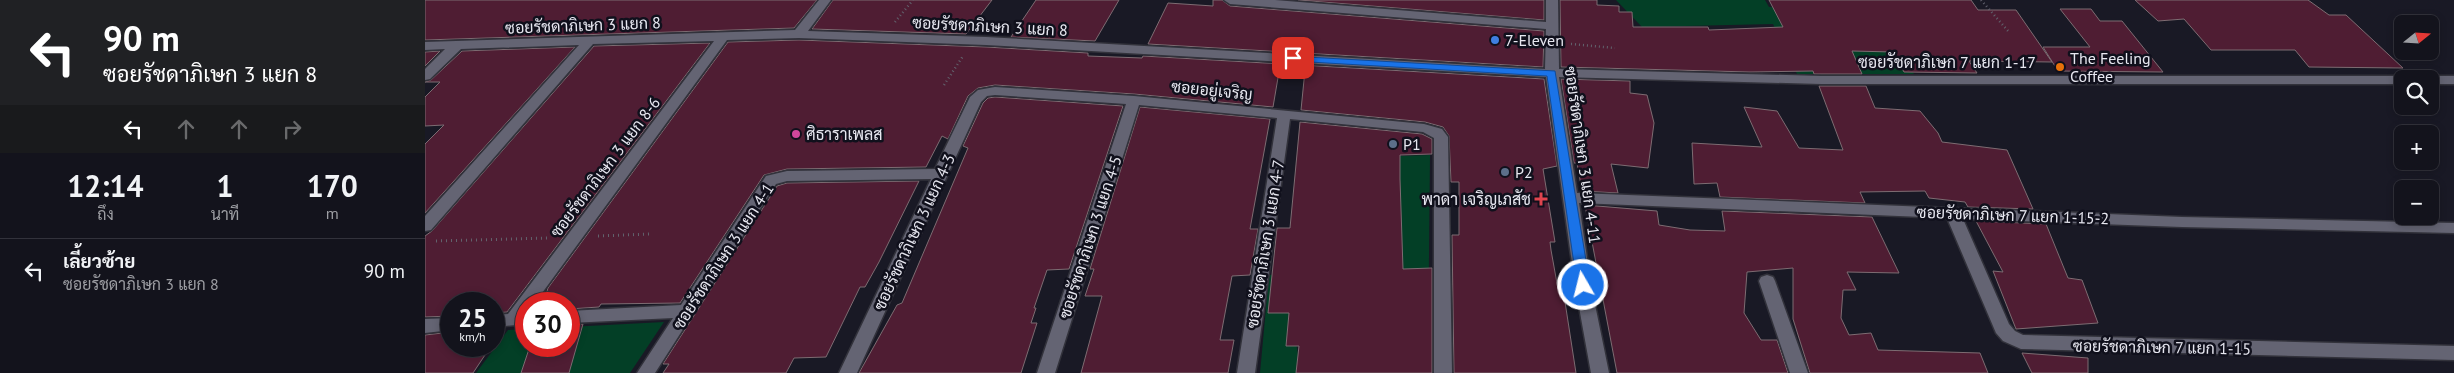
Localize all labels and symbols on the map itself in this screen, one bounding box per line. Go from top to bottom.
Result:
street label: ซอยรัชดาภิเษก 3 แยก 8 [505,12,661,38]
street label: ซอยรัชดาภิเษก 3 แยก 8 [912,12,1068,40]
north arrow [2394,15,2439,60]
place label: 7-Eleven [1505,30,1564,50]
marker: 7-Eleven [1489,34,1501,46]
pin [1272,37,1314,79]
place label: The Feeling Coffee [2070,48,2151,86]
street label: ซอยรัชดาภิเษก 7 แยก 1-17 [1858,52,2036,72]
marker: The Feeling Coffee [2054,61,2066,73]
street label: ซอยรัชดาภิเษก 3 แยก 4-11 [1561,65,1605,245]
street label: ซอยอยู่เจริญ [1170,76,1254,106]
street label: ซอยรัชดาภิเษก 3 แยก 8-6 [546,93,664,241]
place label: ศิธาราเพลส [806,124,883,144]
marker: ศิธาราเพลส [790,128,802,140]
place label: P1 [1403,134,1421,154]
marker: P1 [1387,138,1399,150]
street label: ซอยรัชดาภิเษก 3 แยก 4-3 [869,151,959,313]
street label: ซอยรัชดาภิเษก 3 แยก 4-5 [1054,153,1126,321]
street label: ซอยรัชดาภิเษก 3 แยก 4-7 [1242,158,1288,330]
place label: P2 [1515,162,1533,182]
marker: P2 [1499,166,1511,178]
street label: ซอยรัชดาภิเษก 3 แยก 4-1 [668,179,778,333]
place label: พาดา เจริญเภสัช [1422,189,1531,209]
marker: พาดา เจริญเภสัช [1535,193,1547,205]
street label: ซอยรัชดาภิเษก 7 แยก 1-15-2 [1916,202,2110,228]
position arrow [1556,258,1608,310]
speed limit sign: 30 [515,292,580,357]
street label: ซอยรัชดาภิเษก 7 แยก 1-15 [2073,335,2251,359]

